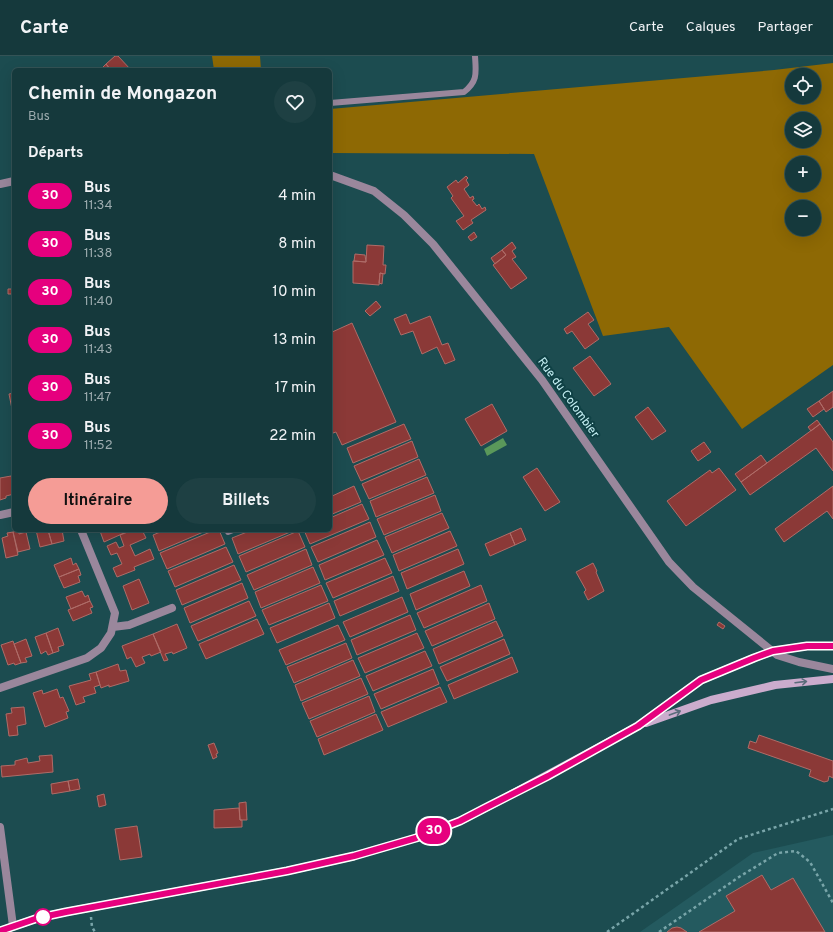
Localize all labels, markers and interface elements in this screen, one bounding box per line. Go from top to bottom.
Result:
text: Carte [20,16,69,40]
text: Carte [629,19,664,36]
text: Calques [686,19,736,36]
text: Partager [758,19,813,36]
map controls [785,68,821,236]
button: locate [785,68,821,104]
button: heart [274,81,316,123]
text: Chemin de Mongazon [28,82,217,106]
text: Bus [28,109,50,125]
button: layers [785,112,821,148]
text: Départs [28,144,83,163]
button: + [785,156,821,192]
text: Bus [84,179,111,198]
text: 30 [41,187,59,204]
text: 4 min [278,187,316,206]
text: 11:34 [84,198,113,214]
button: − [785,200,821,236]
text: Bus [84,227,111,246]
text: 30 [41,235,59,252]
text: 8 min [278,235,316,254]
text: 11:38 [84,246,112,262]
text: Bus [84,275,111,294]
text: 30 [41,283,59,300]
text: 10 min [272,283,316,302]
text: 11:40 [84,294,113,310]
text: Bus [84,323,111,342]
text: 30 [41,331,59,348]
text: 13 min [273,331,316,350]
text: 11:43 [84,342,113,358]
street label: Rue du Colombier [533,355,603,442]
text: Bus [84,371,111,390]
text: 30 [41,379,59,396]
text: 17 min [275,379,316,398]
text: 11:47 [84,390,111,406]
text: Bus [84,419,111,438]
text: 30 [41,427,59,444]
text: 22 min [269,427,316,446]
text: 11:52 [84,438,113,454]
button: Itinéraire [28,478,168,524]
button: Billets [176,478,316,524]
one-way arrow [794,678,807,686]
one-way arrow [668,709,681,716]
line badge: 30 [416,818,452,844]
text: 30 [425,822,443,839]
unlabelled marker [34,908,52,926]

